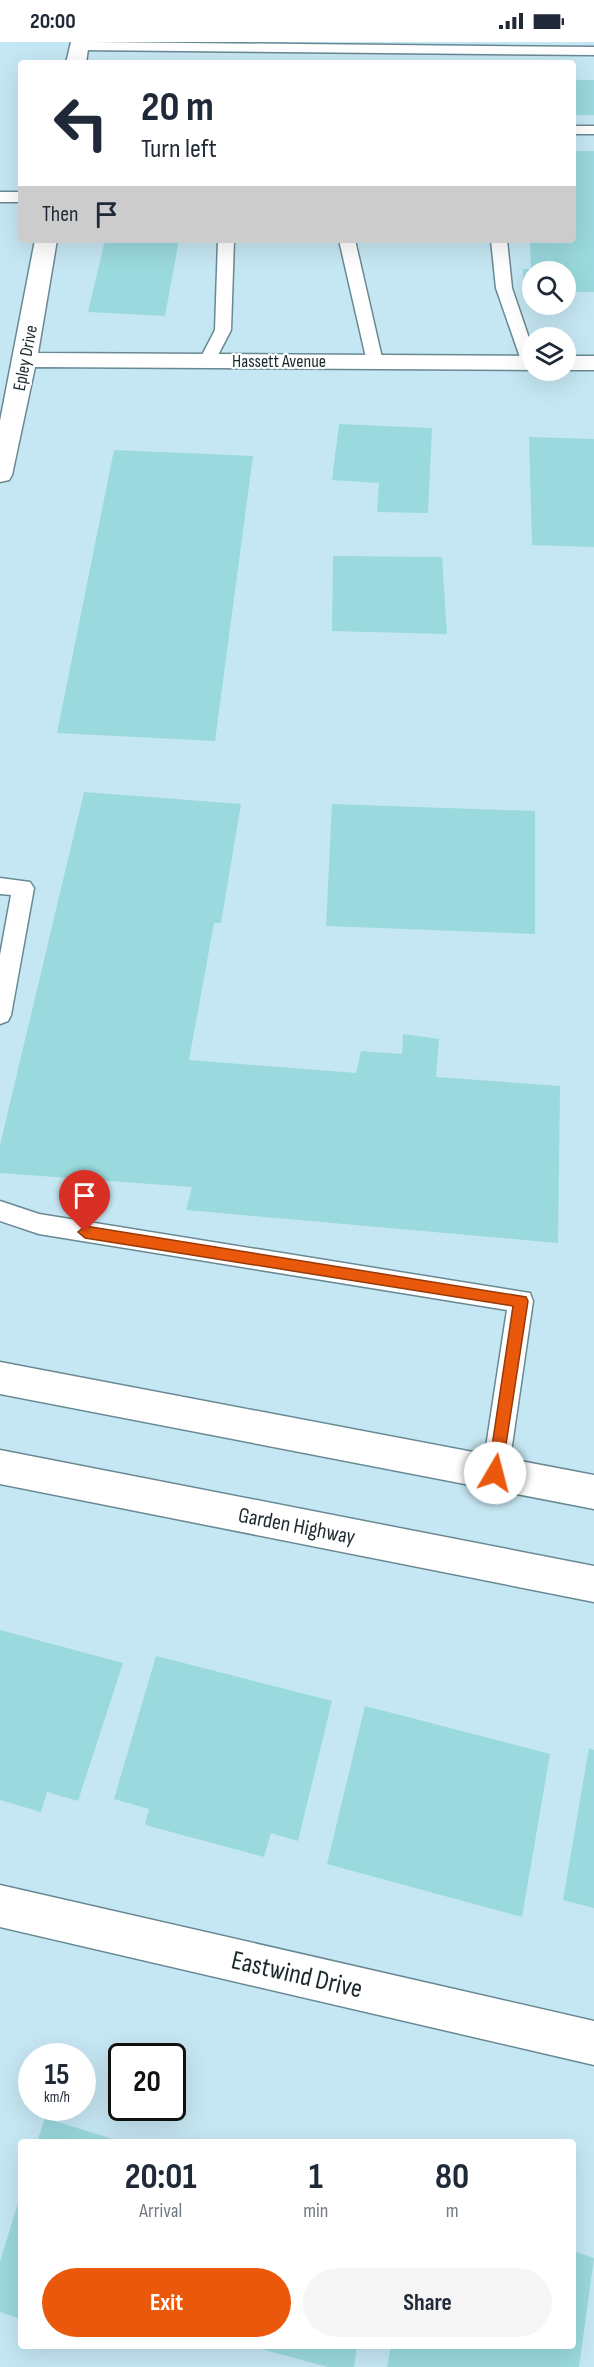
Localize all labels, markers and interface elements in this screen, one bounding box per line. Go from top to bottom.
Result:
text: 20:00 [30,8,76,35]
text: 20 m [141,82,214,133]
icon: left [42,84,120,162]
text: Turn left [141,133,217,165]
icon: arrive [90,198,123,231]
text: Then [42,201,78,228]
map controls [522,261,576,381]
button: search [522,261,576,315]
street label: Epley Drive [9,323,42,393]
button: layers [522,327,576,381]
street label: Hassett Avenue [232,351,326,372]
pin [59,1170,110,1232]
icon: arrive [68,1179,101,1212]
position arrow [463,1441,527,1505]
street label: Garden Highway [236,1502,358,1551]
street label: Eastwind Drive [228,1944,365,2006]
speed limit sign: 20 [108,2043,186,2121]
text: 15 [45,2057,70,2093]
text: km/h [44,2088,70,2107]
text: 20:01 [125,2156,197,2199]
text: 1 [309,2156,323,2199]
text: 80 [435,2156,469,2199]
text: Arrival [139,2199,182,2223]
text: min [303,2199,328,2223]
text: m [446,2199,459,2223]
button: Exit [42,2268,291,2337]
button: Share [303,2268,552,2337]

